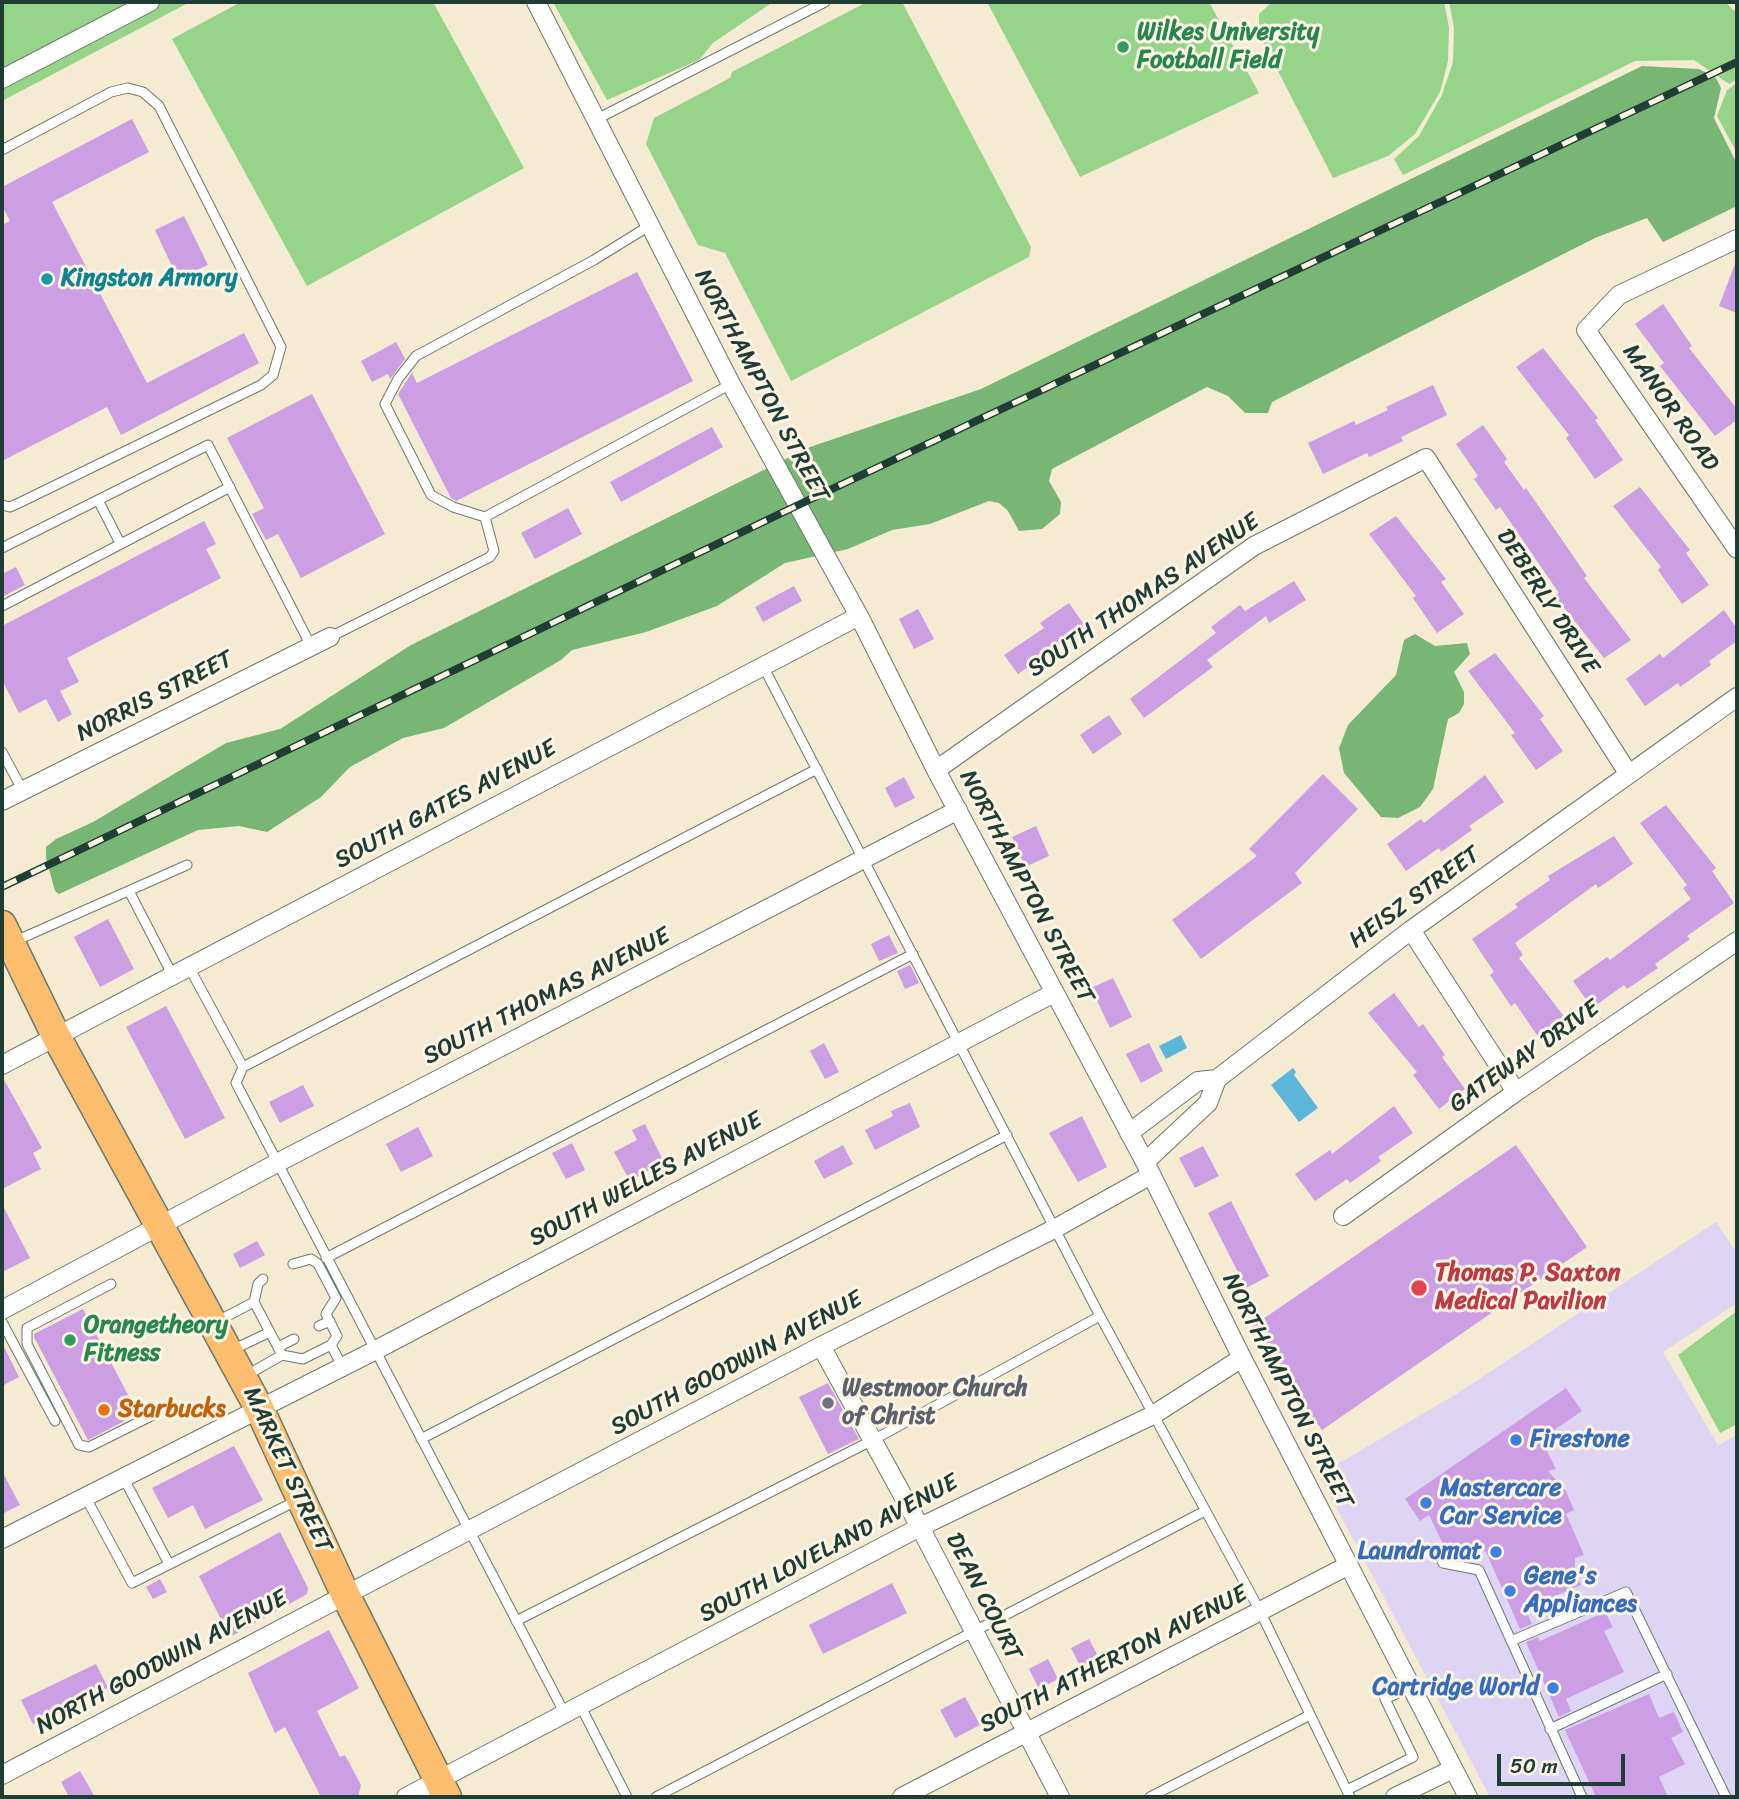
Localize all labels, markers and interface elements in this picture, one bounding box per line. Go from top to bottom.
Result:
place label: Wilkes University Football Field [1137,19,1319,75]
marker: Wilkes University Football Field [1115,39,1131,55]
place label: Kingston Armory [61,265,237,293]
street label: NORTHAMPTON STREET [687,265,835,507]
marker: Kingston Armory [39,271,55,287]
street label: MANOR ROAD [1616,339,1724,477]
street label: SOUTH THOMAS AVENUE [1023,508,1265,684]
street label: DEBERLY DRIVE [1489,524,1605,680]
street label: NORRIS STREET [72,645,238,749]
street label: SOUTH GATES AVENUE [330,734,562,876]
street label: NORTHAMPTON STREET [952,766,1100,1008]
street label: HEISZ STREET [1344,841,1486,955]
street label: SOUTH THOMAS AVENUE [419,922,675,1072]
street label: GATEWAY DRIVE [1444,994,1606,1120]
street label: SOUTH WELLES AVENUE [525,1106,767,1254]
place label: Thomas P. Saxton Medical Pavilion [1435,1260,1620,1316]
street label: NORTHAMPTON STREET [1215,1269,1359,1513]
marker: Thomas P. Saxton Medical Pavilion [1409,1278,1429,1298]
street label: SOUTH GOODWIN AVENUE [606,1285,868,1443]
place label: Orangetheory Fitness [84,1312,228,1368]
marker: Orangetheory Fitness [62,1332,78,1348]
place label: Westmoor Church of Christ [842,1375,1028,1431]
street label: MARKET STREET [236,1383,338,1557]
marker: Westmoor Church of Christ [820,1395,836,1411]
place label: Starbucks [118,1396,226,1424]
marker: Starbucks [96,1402,112,1418]
place label: Firestone [1530,1426,1630,1454]
marker: Firestone [1508,1432,1524,1448]
street label: SOUTH LOVELAND AVENUE [695,1468,963,1630]
place label: Mastercare Car Service [1440,1475,1562,1531]
marker: Mastercare Car Service [1418,1495,1434,1511]
street label: DEAN COURT [939,1529,1027,1665]
place label: Laundromat [1358,1538,1482,1566]
marker: Laundromat [1488,1544,1504,1560]
place label: Gene's Appliances [1524,1563,1637,1619]
street label: SOUTH ATHERTON AVENUE [975,1580,1253,1740]
marker: Gene's Appliances [1502,1583,1518,1599]
street label: NORTH GOODWIN AVENUE [31,1584,293,1742]
place label: Cartridge World [1373,1674,1539,1702]
marker: Cartridge World [1545,1680,1561,1696]
scale bar [1501,1740,1629,1784]
text: 50 m [1510,1747,1558,1785]

